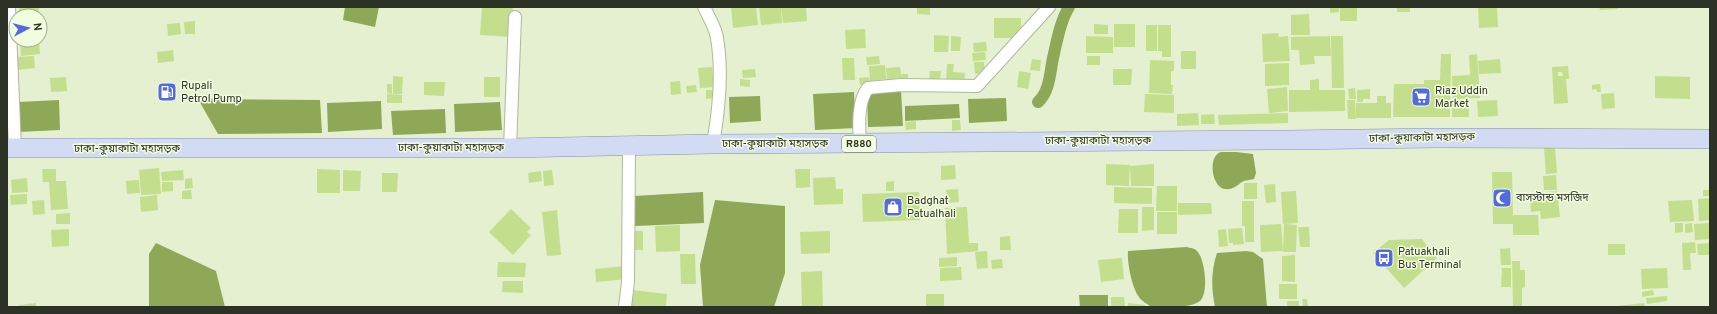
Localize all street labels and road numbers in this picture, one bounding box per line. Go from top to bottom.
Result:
street label: ঢাকা-কুয়াকাটা মহাসড়ক [1368,130,1475,146]
street label: ঢাকা-কুয়াকাটা মহাসড়ক [1044,134,1151,148]
road number: R880 [842,136,876,152]
street label: ঢাকা-কুয়াকাটা মহাসড়ক [721,137,828,151]
street label: ঢাকা-কুয়াকাটা মহাসড়ক [397,141,504,155]
street label: ঢাকা-কুয়াকাটা মহাসড়ক [73,142,180,156]

